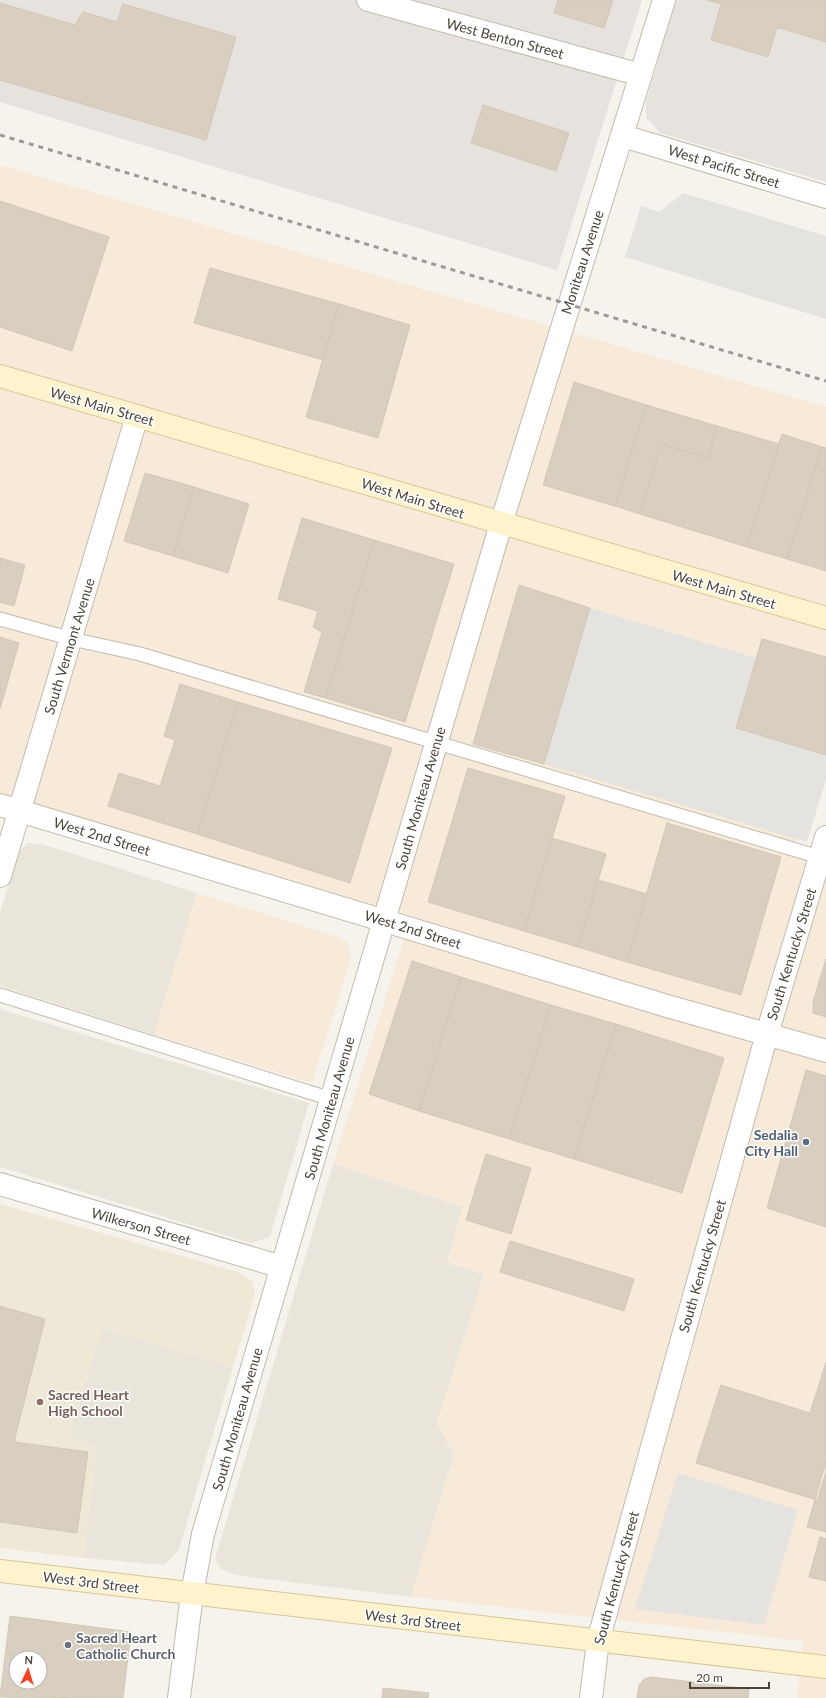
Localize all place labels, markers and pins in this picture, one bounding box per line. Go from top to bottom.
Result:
place label: Sedalia City Hall [745,1126,798,1159]
marker: Sedalia City Hall [801,1137,811,1147]
place label: Sacred Heart High School [48,1386,130,1419]
marker: Sacred Heart High School [35,1397,45,1407]
place label: Sacred Heart Catholic Church [76,1629,175,1662]
marker: Sacred Heart Catholic Church [63,1640,73,1650]

